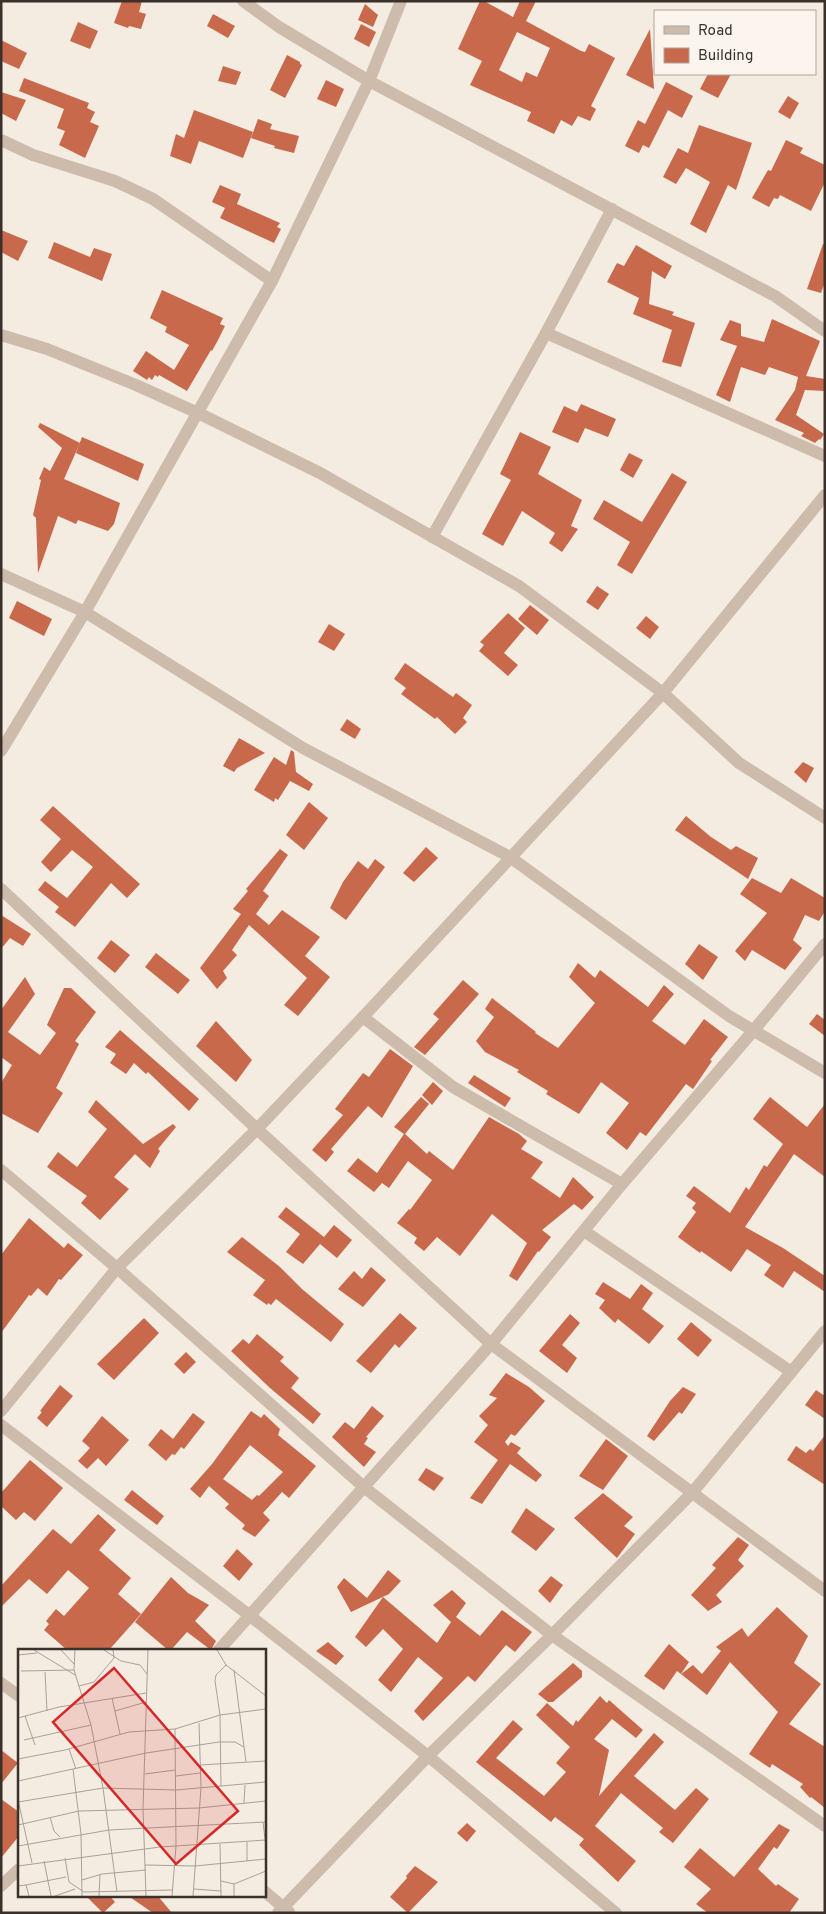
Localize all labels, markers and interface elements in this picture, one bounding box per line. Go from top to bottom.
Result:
legend [654,10,816,75]
text: Road [698,22,733,41]
text: Building [698,47,753,66]
inset map [18,1649,265,1896]

